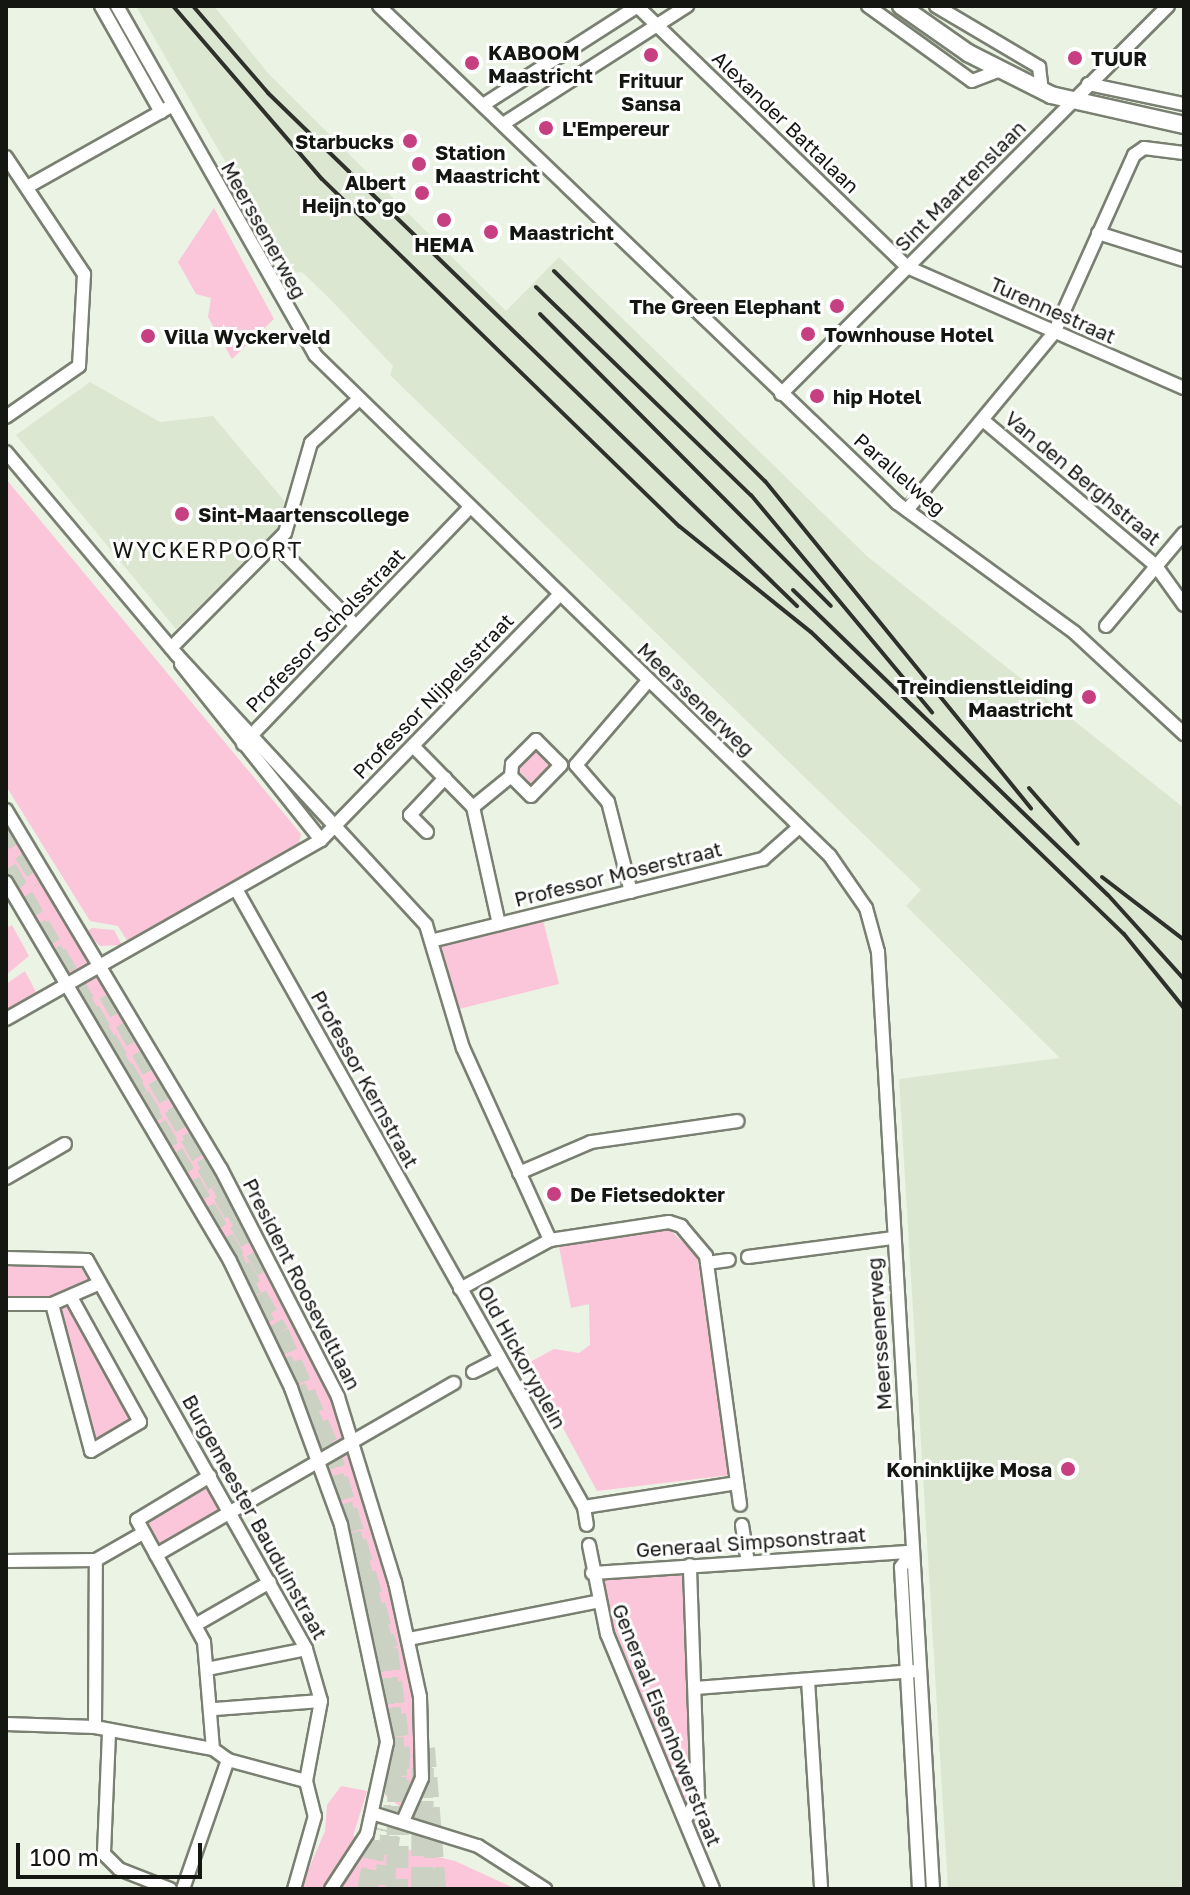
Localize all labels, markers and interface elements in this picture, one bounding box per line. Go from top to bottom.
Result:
place label: KABOOM Maastricht [488,40,593,87]
marker: Frituur Sansa [642,46,660,64]
street label: Alexander Battalaan [708,46,864,198]
place label: TUUR [1091,46,1147,70]
marker: TUUR [1066,49,1084,67]
marker: KABOOM Maastricht [463,54,481,72]
place label: Frituur Sansa [619,68,683,115]
place label: L'Empereur [562,116,670,140]
street label: Sint Maartenslaan [890,116,1030,256]
marker: L'Empereur [537,119,555,137]
place label: Starbucks [295,129,394,153]
marker: Starbucks [401,132,419,150]
place label: Station Maastricht [435,140,540,187]
marker: Station Maastricht [410,155,428,173]
street label: Meerssenerweg [216,157,312,303]
place label: Albert Heijn to go [302,170,406,217]
marker: Albert Heijn to go [413,184,431,202]
marker: HEMA [435,211,453,229]
place label: Maastricht [509,220,614,244]
marker: Maastricht [480,221,502,243]
place label: HEMA [414,232,474,256]
street label: Turennestraat [987,272,1119,348]
place label: The Green Elephant [629,294,821,318]
marker: The Green Elephant [828,297,846,315]
place label: Townhouse Hotel [824,322,994,346]
place label: Villa Wyckerveld [164,324,330,348]
marker: Townhouse Hotel [799,325,817,343]
marker: Villa Wyckerveld [139,327,157,345]
place label: hip Hotel [833,384,921,408]
marker: hip Hotel [808,387,826,405]
street label: Van den Berghstraat [1000,406,1166,550]
street label: Parallelweg [849,428,951,520]
place label: Sint-Maartenscollege [198,502,409,526]
marker: Sint-Maartenscollege [173,505,191,523]
district label: WYCKERPOORT [113,537,303,563]
street label: Professor Scholsstraat [240,543,410,717]
street label: Professor Nijpelsstraat [348,608,518,784]
street label: Meerssenerweg [633,637,759,761]
place label: Treindienstleiding Maastricht [897,674,1073,721]
marker: Treindienstleiding Maastricht [1080,688,1098,706]
street label: Professor Moserstraat [512,837,724,911]
street label: Professor Kernstraat [306,986,424,1172]
street label: President Rooseveltlaan [238,1174,366,1394]
place label: De Fietsedokter [570,1182,725,1206]
marker: De Fietsedokter [545,1185,563,1203]
street label: Meerssenerweg [862,1257,896,1411]
street label: Old Hickoryplein [473,1281,571,1433]
street label: Burgemeester Bauduinstraat [178,1390,332,1644]
place label: Koninklijke Mosa [886,1457,1052,1481]
marker: Koninklijke Mosa [1059,1460,1077,1478]
street label: Generaal Simpsonstraat [635,1522,867,1562]
street label: Generaal Eisenhowerstraat [607,1600,727,1850]
scale bar [20,1827,206,1877]
text: 100 m [30,1842,99,1871]

